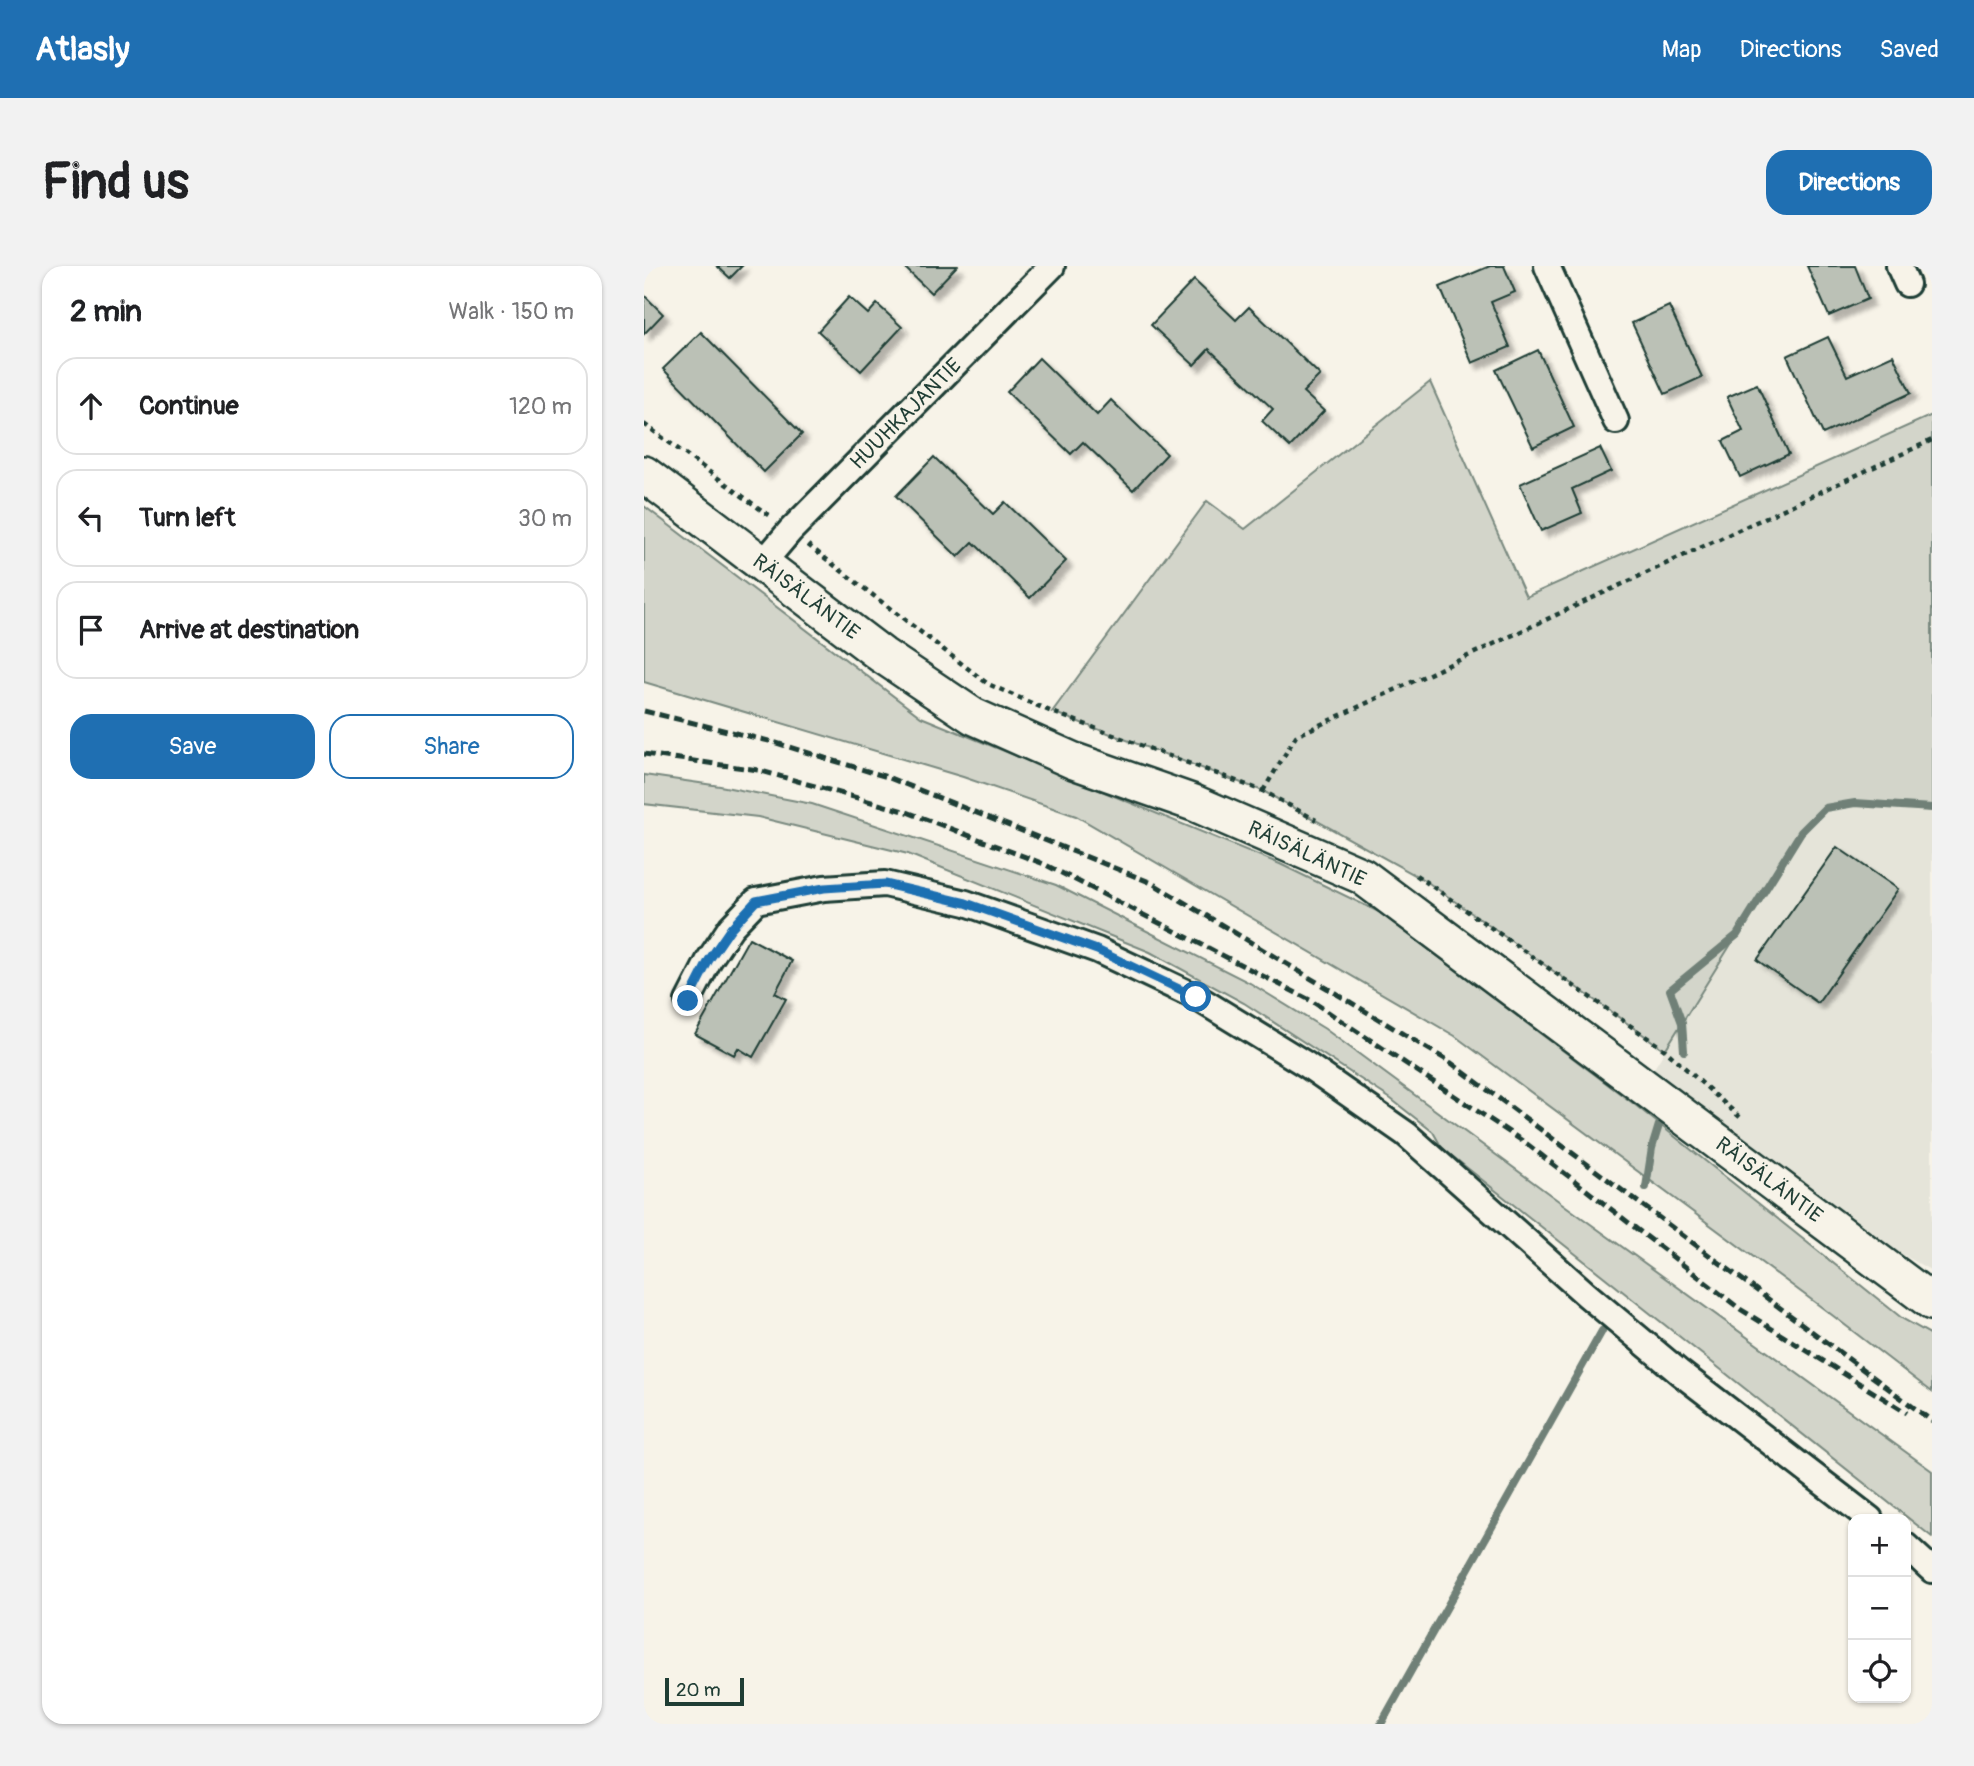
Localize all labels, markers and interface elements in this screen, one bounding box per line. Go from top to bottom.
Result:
text: Atlasly [35,29,130,70]
text: Map [1662,35,1702,64]
text: Directions [1740,35,1841,64]
text: Saved [1879,35,1939,64]
button: Directions [1766,150,1932,215]
text: Find us [42,152,189,213]
text: 2 min [70,293,142,330]
text: Walk · 150 m [449,297,574,326]
street label: HUUHKAJANTIE [844,352,968,476]
icon: ahead [72,387,110,425]
text: Continue [139,390,239,422]
text: 120 m [509,392,572,421]
icon: left [72,499,110,537]
text: Turn left [139,502,235,534]
text: 30 m [518,504,572,533]
street label: RÄISÄLÄNTIE [747,548,865,646]
icon: arrive [72,611,110,649]
text: Arrive at destination [139,614,359,646]
button: Save [70,714,315,779]
button: Share [329,714,574,779]
street label: RÄISÄLÄNTIE [1244,815,1370,893]
route start [1180,981,1211,1012]
route end [672,985,703,1016]
street label: RÄISÄLÄNTIE [1710,1131,1828,1229]
map controls [1848,1514,1911,1703]
button: + [1848,1514,1911,1577]
button: − [1848,1577,1911,1640]
button: locate [1848,1640,1911,1703]
scale bar [665,1675,744,1707]
text: 20 m [676,1678,721,1702]

